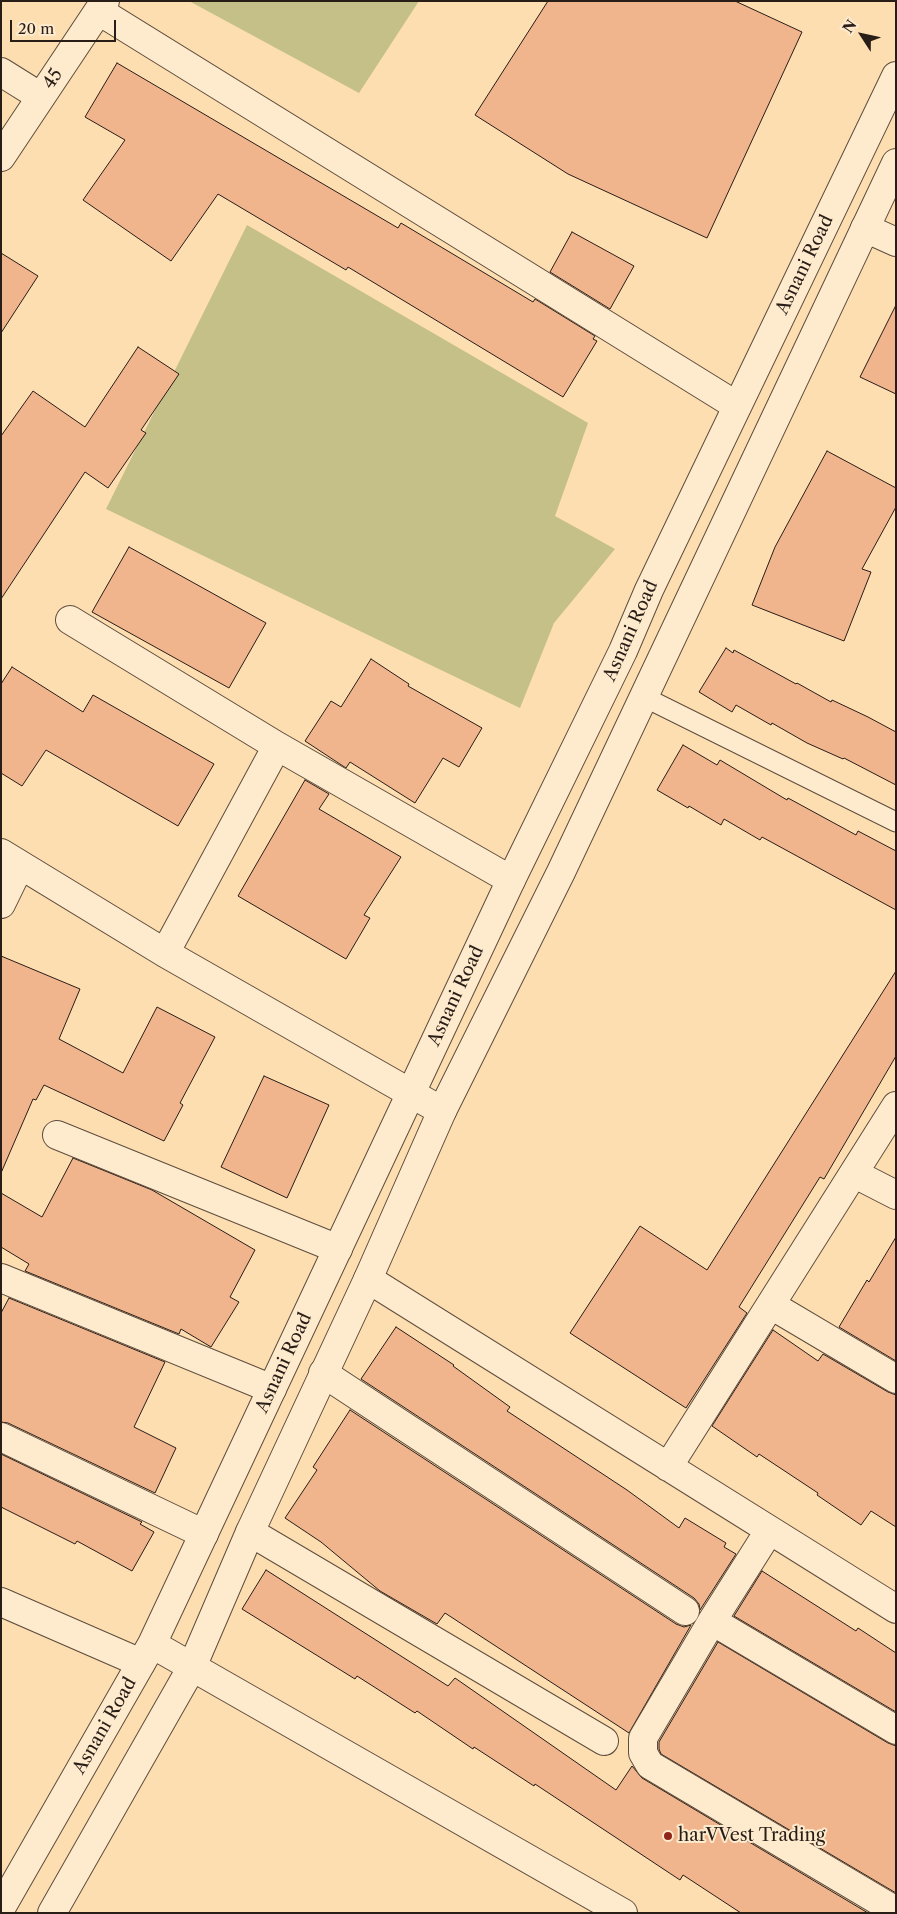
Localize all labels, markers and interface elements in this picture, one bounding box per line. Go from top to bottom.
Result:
scale bar [12,10,119,42]
north arrow [837,10,887,60]
text: N [839,16,861,37]
text: 20 m [18,19,54,38]
street label: 45 [38,65,68,93]
street label: Asnani Road [772,212,838,318]
street label: Asnani Road [599,577,663,685]
street label: Asnani Road [423,942,489,1050]
street label: Asnani Road [251,1309,317,1417]
street label: Asnani Road [69,1674,141,1778]
place label: harVVest Trading [678,1825,825,1847]
marker: harVVest Trading [662,1830,674,1842]

